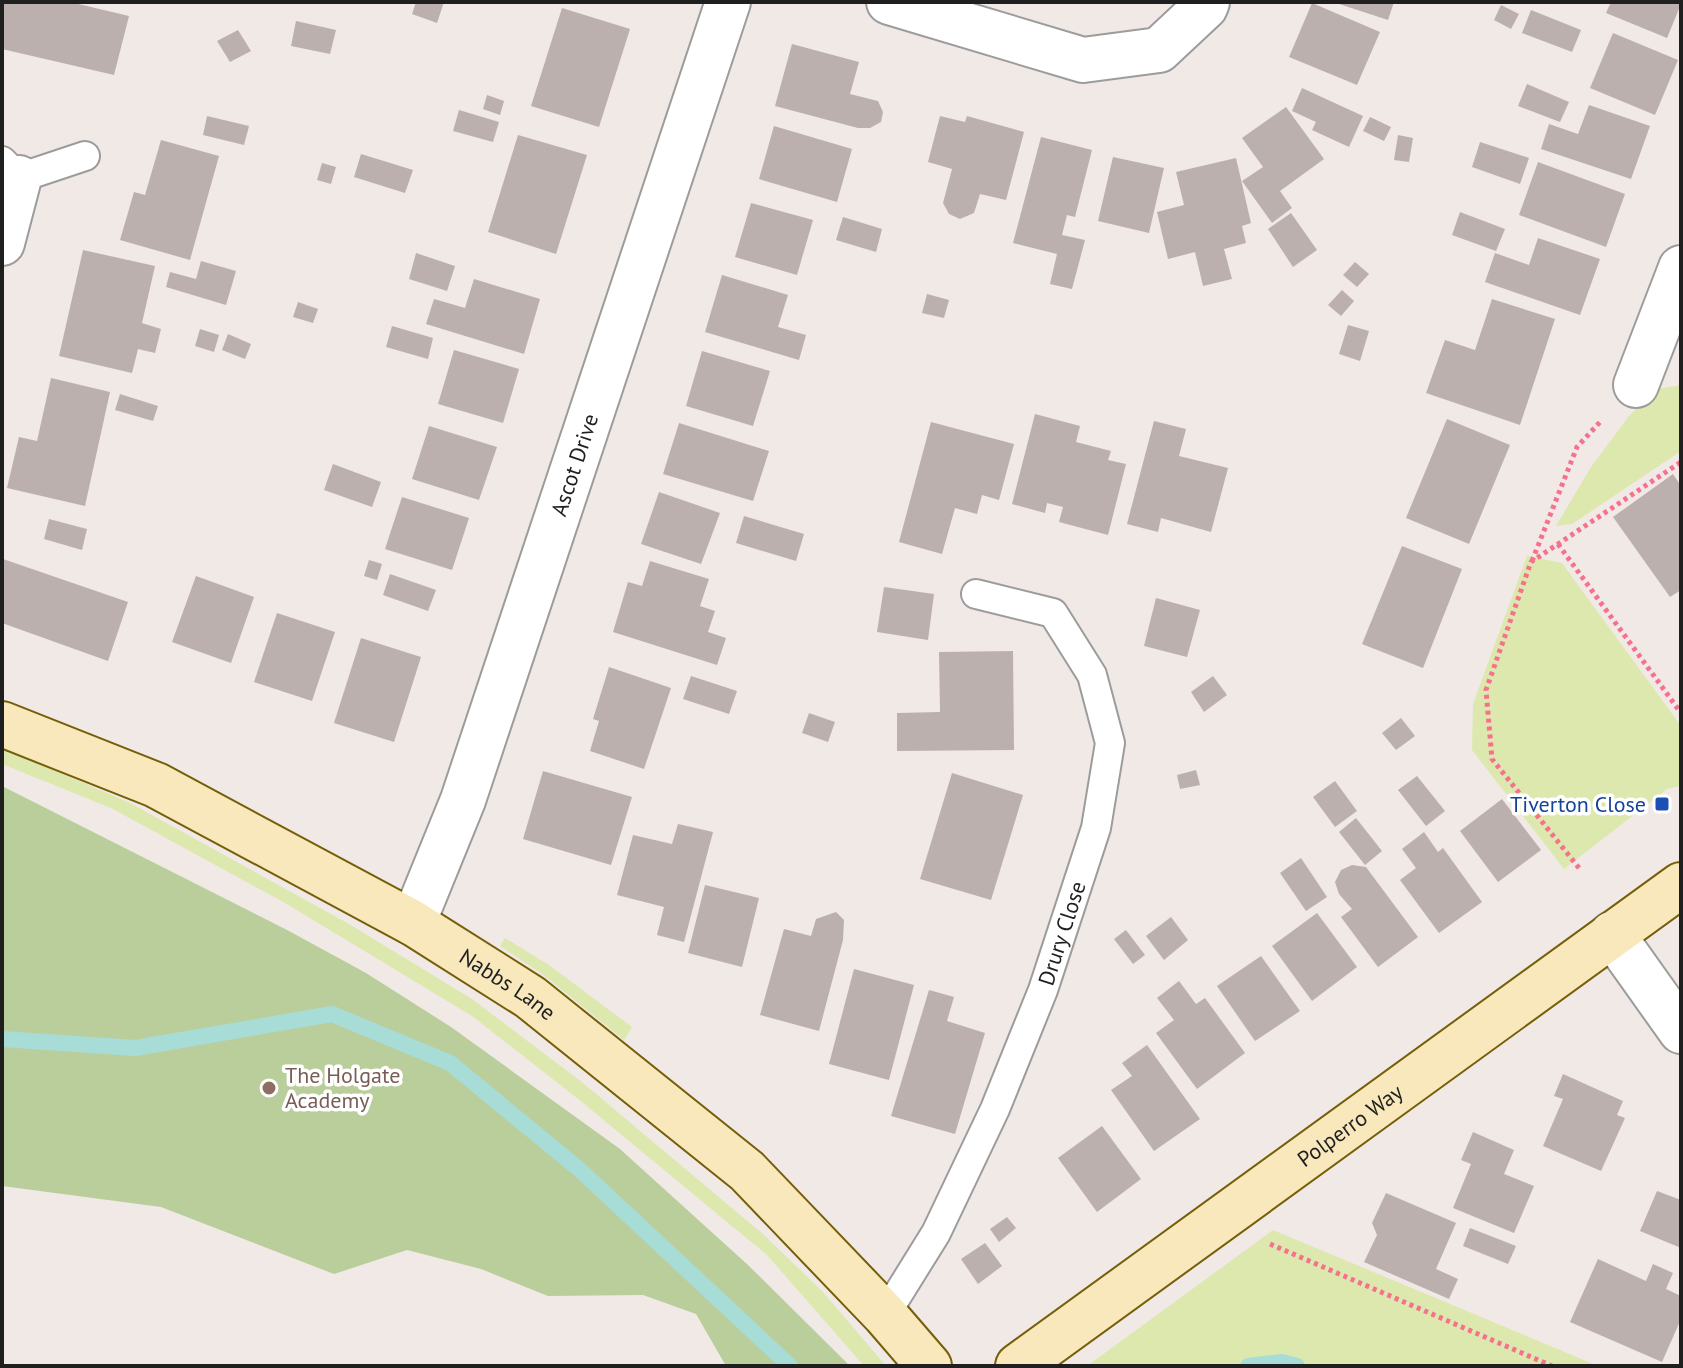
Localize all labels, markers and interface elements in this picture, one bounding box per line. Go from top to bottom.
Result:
street label: Ascot Drive [544,410,604,520]
place label: Tiverton Close [1510,790,1646,818]
marker: Tiverton Close [1653,795,1671,813]
street label: Drury Close [1032,878,1092,989]
street label: Nabbs Lane [454,942,561,1026]
place label: The Holgate Academy [285,1061,400,1114]
street label: Polperro Way [1292,1077,1409,1173]
marker: The Holgate Academy [260,1079,278,1097]

